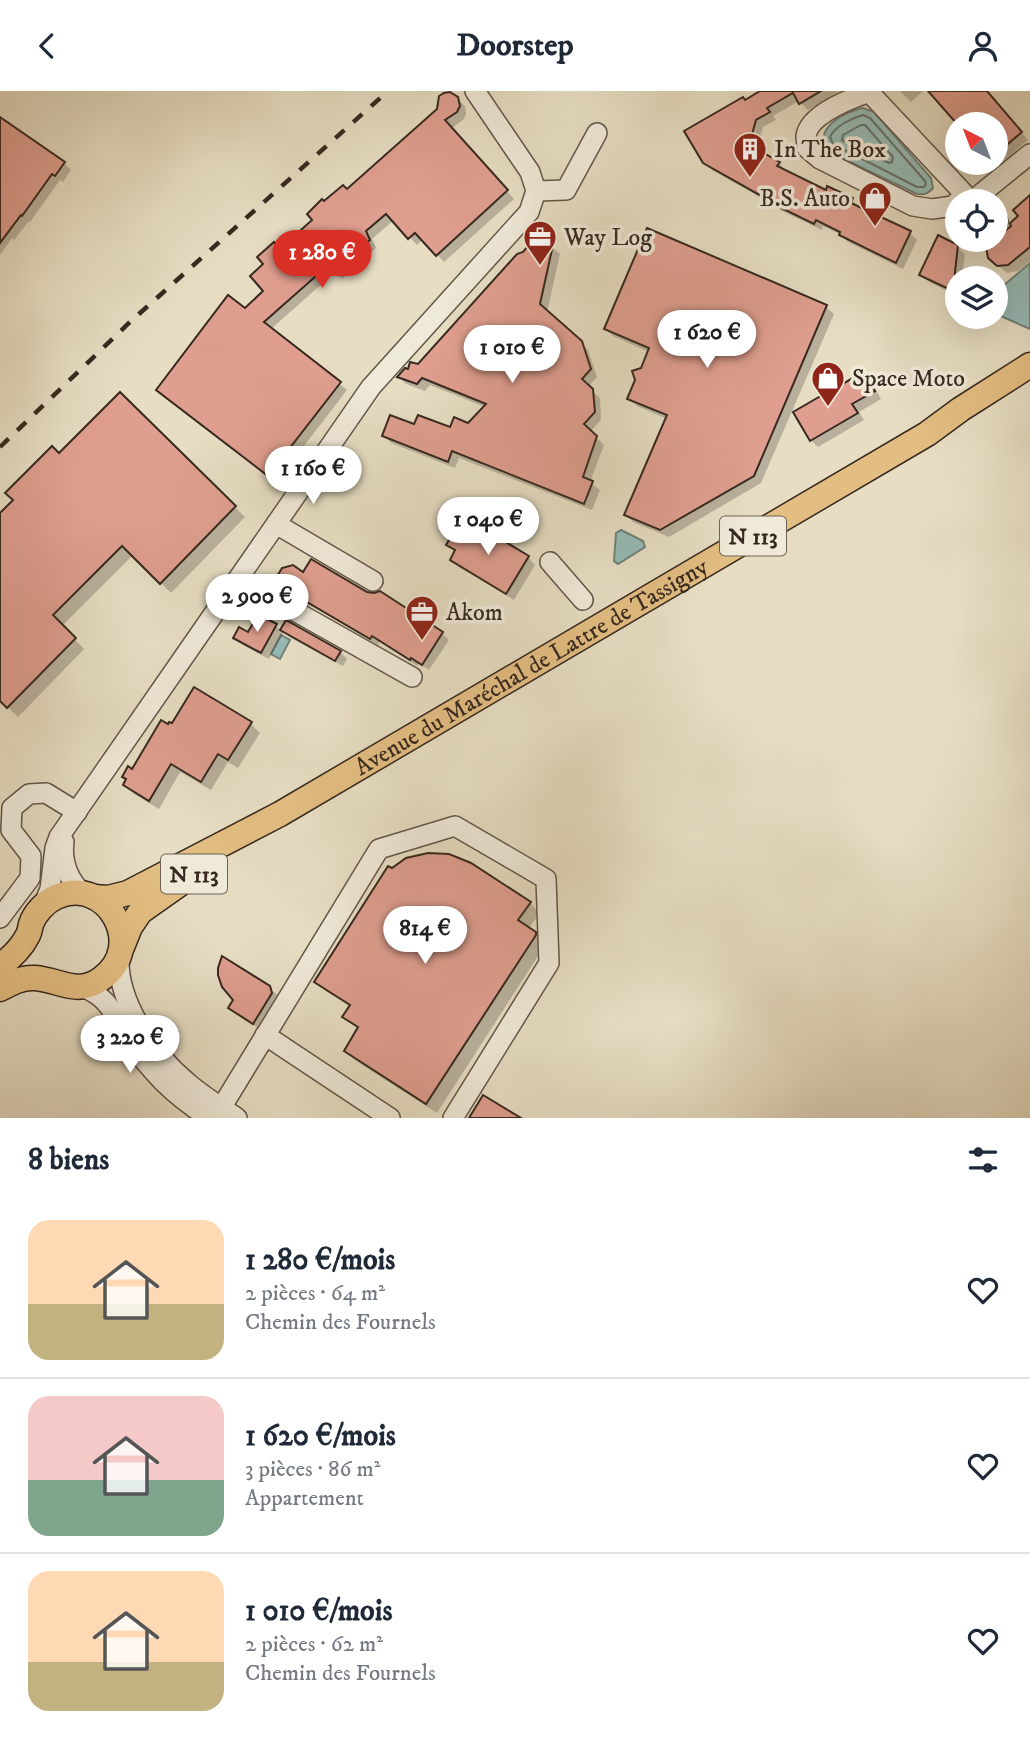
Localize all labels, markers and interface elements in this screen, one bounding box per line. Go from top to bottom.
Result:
text: Doorstep [456,26,574,66]
icon: back [28,27,66,65]
icon: person [964,27,1002,65]
north arrow [945,112,1008,175]
map controls [945,112,1008,329]
building icon: In The Box [731,130,769,179]
place label: In The Box [774,135,886,165]
shop icon: B.S. Auto [856,179,894,228]
place label: B.S. Auto [759,184,850,214]
button: locate [945,189,1008,252]
office icon: Way Log [521,218,559,267]
place label: Way Log [563,223,652,253]
pin: 1 280 € [257,231,387,290]
text: 1 280 € [289,238,355,267]
button: layers [945,266,1008,329]
pin: 1 620 € [642,310,772,370]
text: 1 620 € [673,318,741,347]
pin: 1 010 € [447,325,577,385]
text: 1 010 € [480,333,544,362]
shop icon: Space Moto [809,359,847,408]
place label: Space Moto [852,364,965,394]
pin: 1 160 € [248,447,378,506]
text: 1 160 € [281,454,345,483]
pin: 1 040 € [423,497,553,557]
text: 1 040 € [453,505,523,534]
road number: N 113 [720,517,786,555]
street label: Avenue du Maréchal de Lattre de Tassigny [349,552,714,783]
pin: 2 900 € [192,575,322,634]
text: 2 900 € [222,582,292,611]
office icon: Akom [403,593,441,642]
place label: Akom [446,598,503,628]
road number: N 113 [161,855,227,894]
pin: 814 € [376,907,474,966]
text: 814 € [399,914,451,943]
pin: 3 220 € [65,1016,195,1075]
text: 3 220 € [97,1023,163,1052]
icon: filters [964,1141,1002,1179]
text: 8 biens [28,1142,109,1179]
text: 1 280 €/mois [245,1242,395,1279]
icon: home [84,1248,168,1332]
icon: heart [964,1271,1002,1309]
text: 2 pièces · 64 m² [245,1279,385,1308]
text: Chemin des Fournels [245,1308,436,1337]
text: 1 620 €/mois [245,1418,396,1455]
icon: home [84,1424,168,1508]
icon: heart [964,1447,1002,1485]
text: 3 pièces · 86 m² [245,1455,380,1484]
text: Appartement [245,1484,364,1513]
text: 1 010 €/mois [245,1593,392,1630]
icon: home [84,1599,168,1683]
icon: heart [964,1622,1002,1660]
text: 2 pièces · 62 m² [245,1630,383,1659]
text: Chemin des Fournels [245,1659,436,1688]

